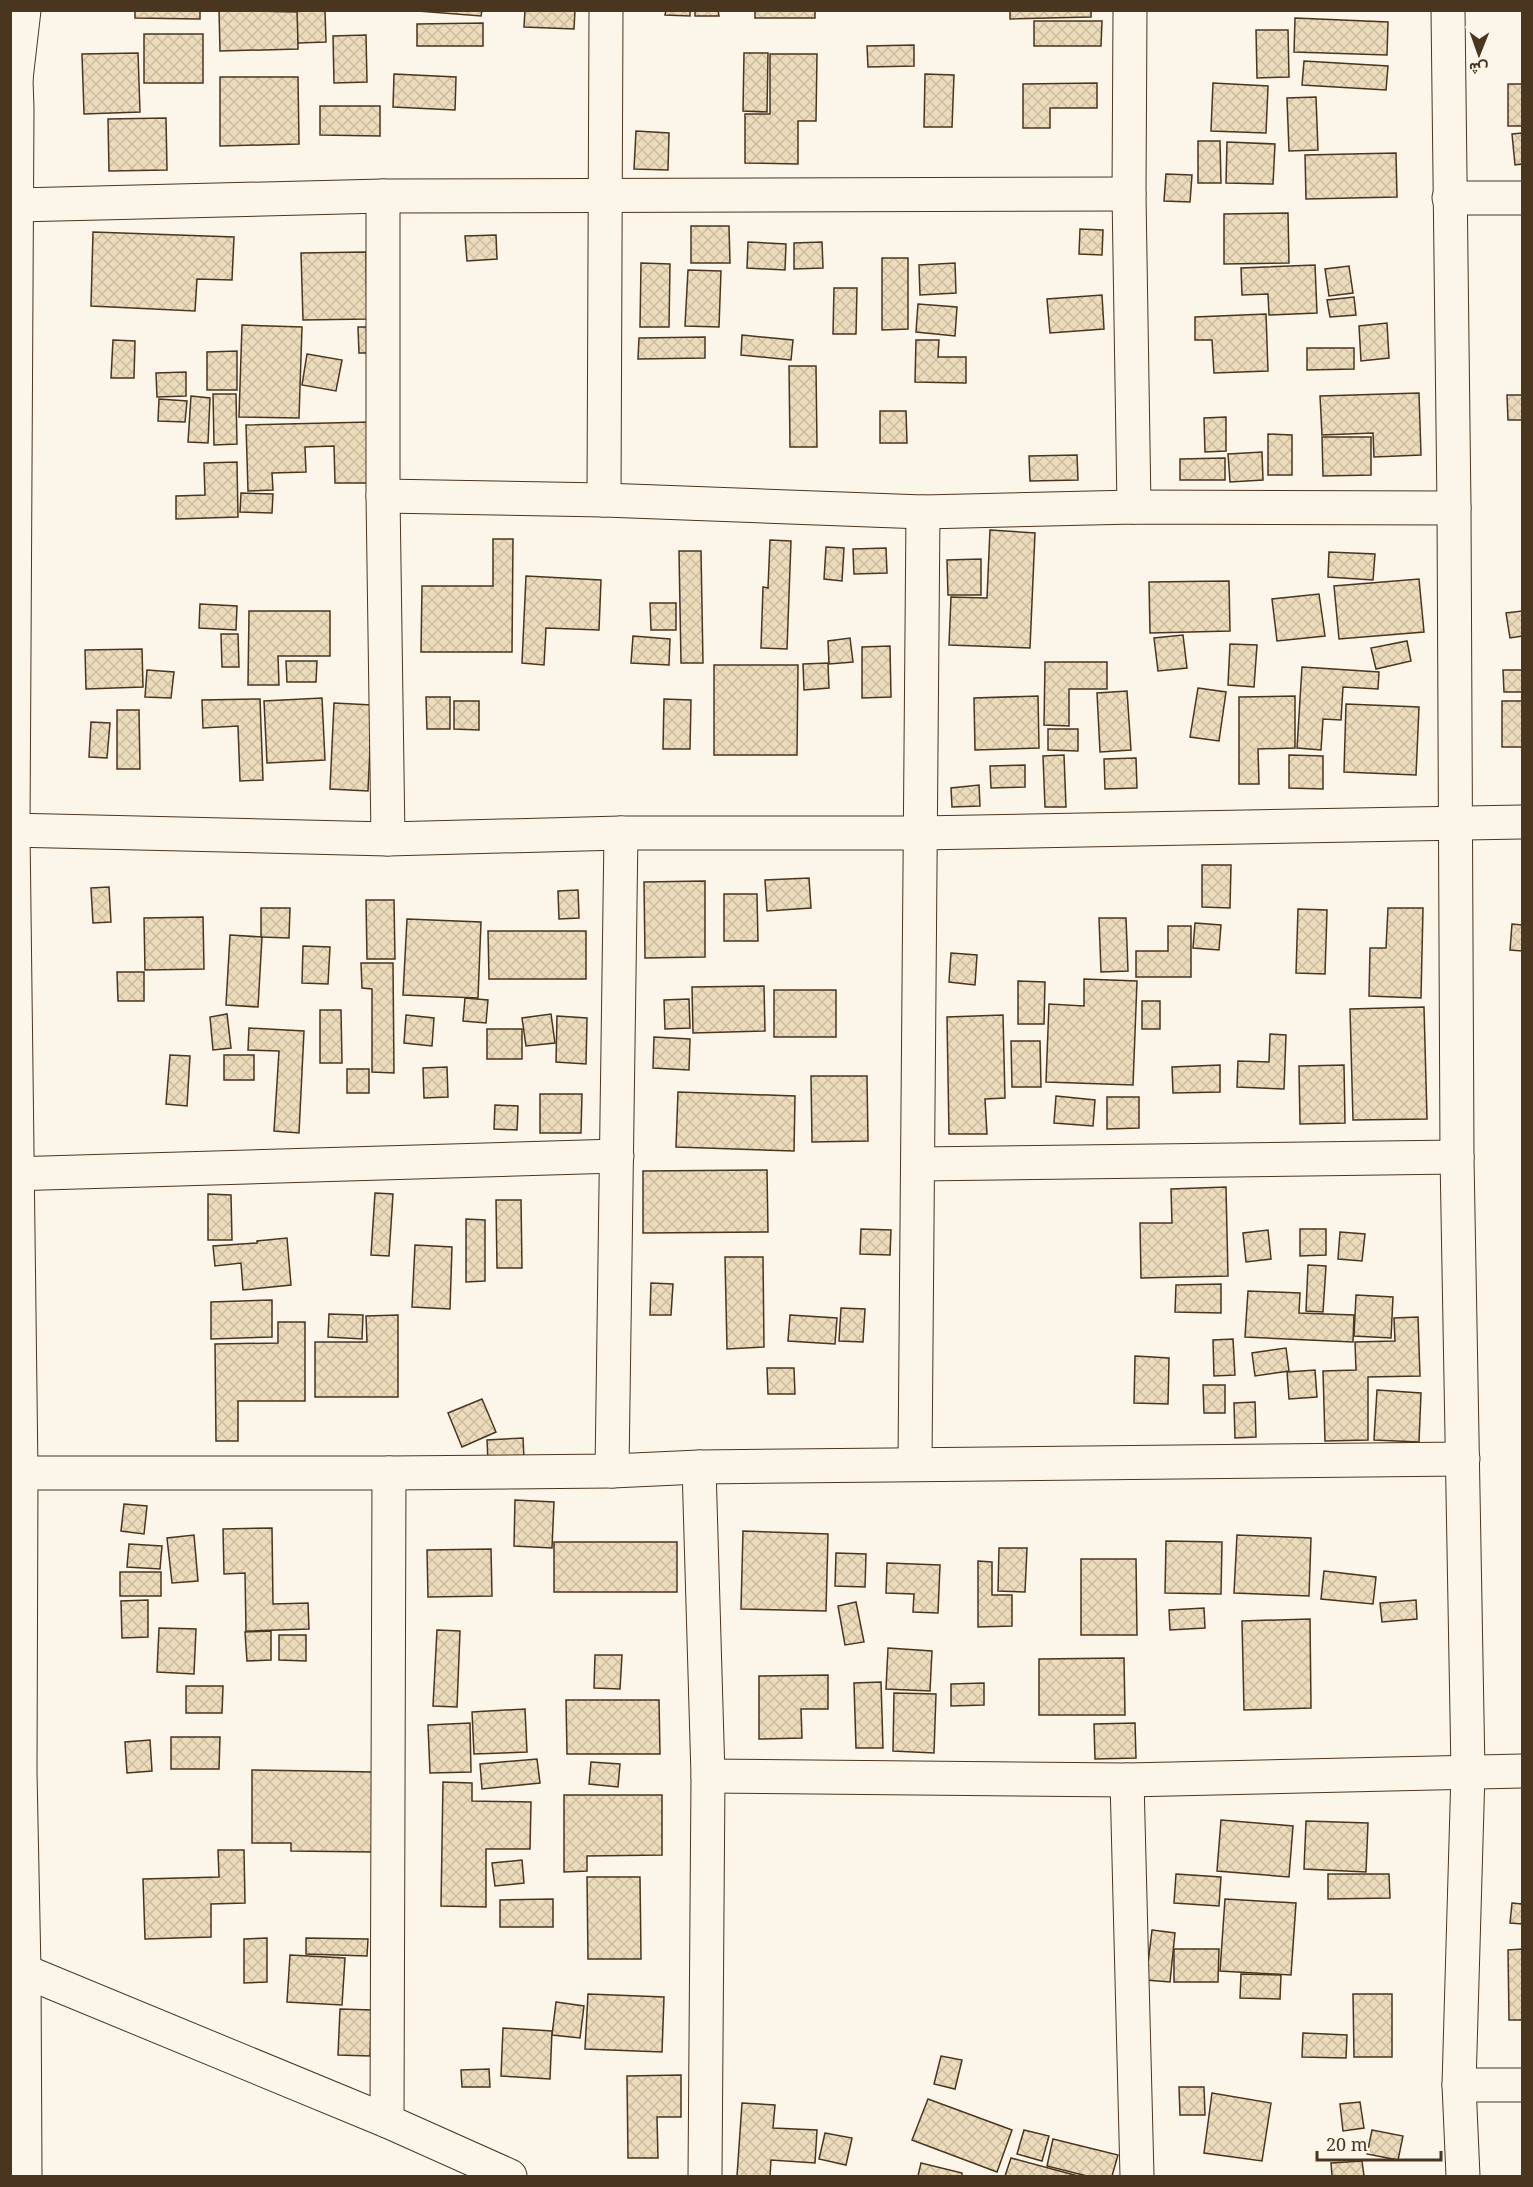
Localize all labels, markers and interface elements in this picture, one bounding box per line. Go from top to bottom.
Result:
north arrow [1449,24,1509,84]
text: ش [1469,58,1489,80]
scale bar [1317,2124,1442,2162]
text: 20 m [1326,2132,1368,2156]

